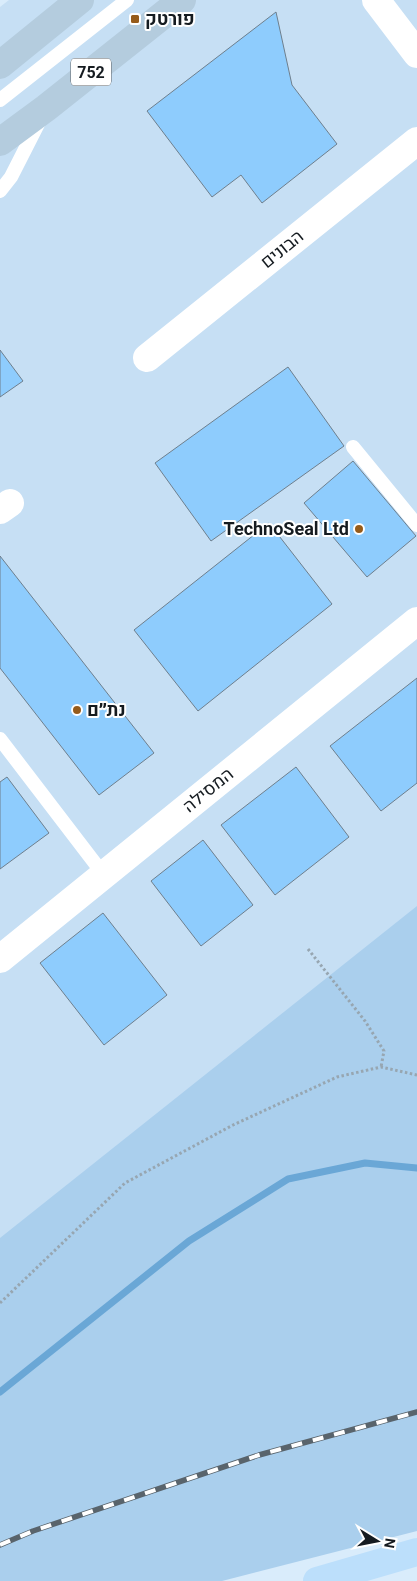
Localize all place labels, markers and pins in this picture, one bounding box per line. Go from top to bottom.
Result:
place label: פורטק [145,8,195,29]
marker: פורטק [129,13,141,25]
place label: TechnoSeal Ltd [224,518,349,539]
marker: TechnoSeal Ltd [353,523,365,535]
place label: נת״ם [87,699,126,720]
marker: נת״ם [71,704,83,716]

